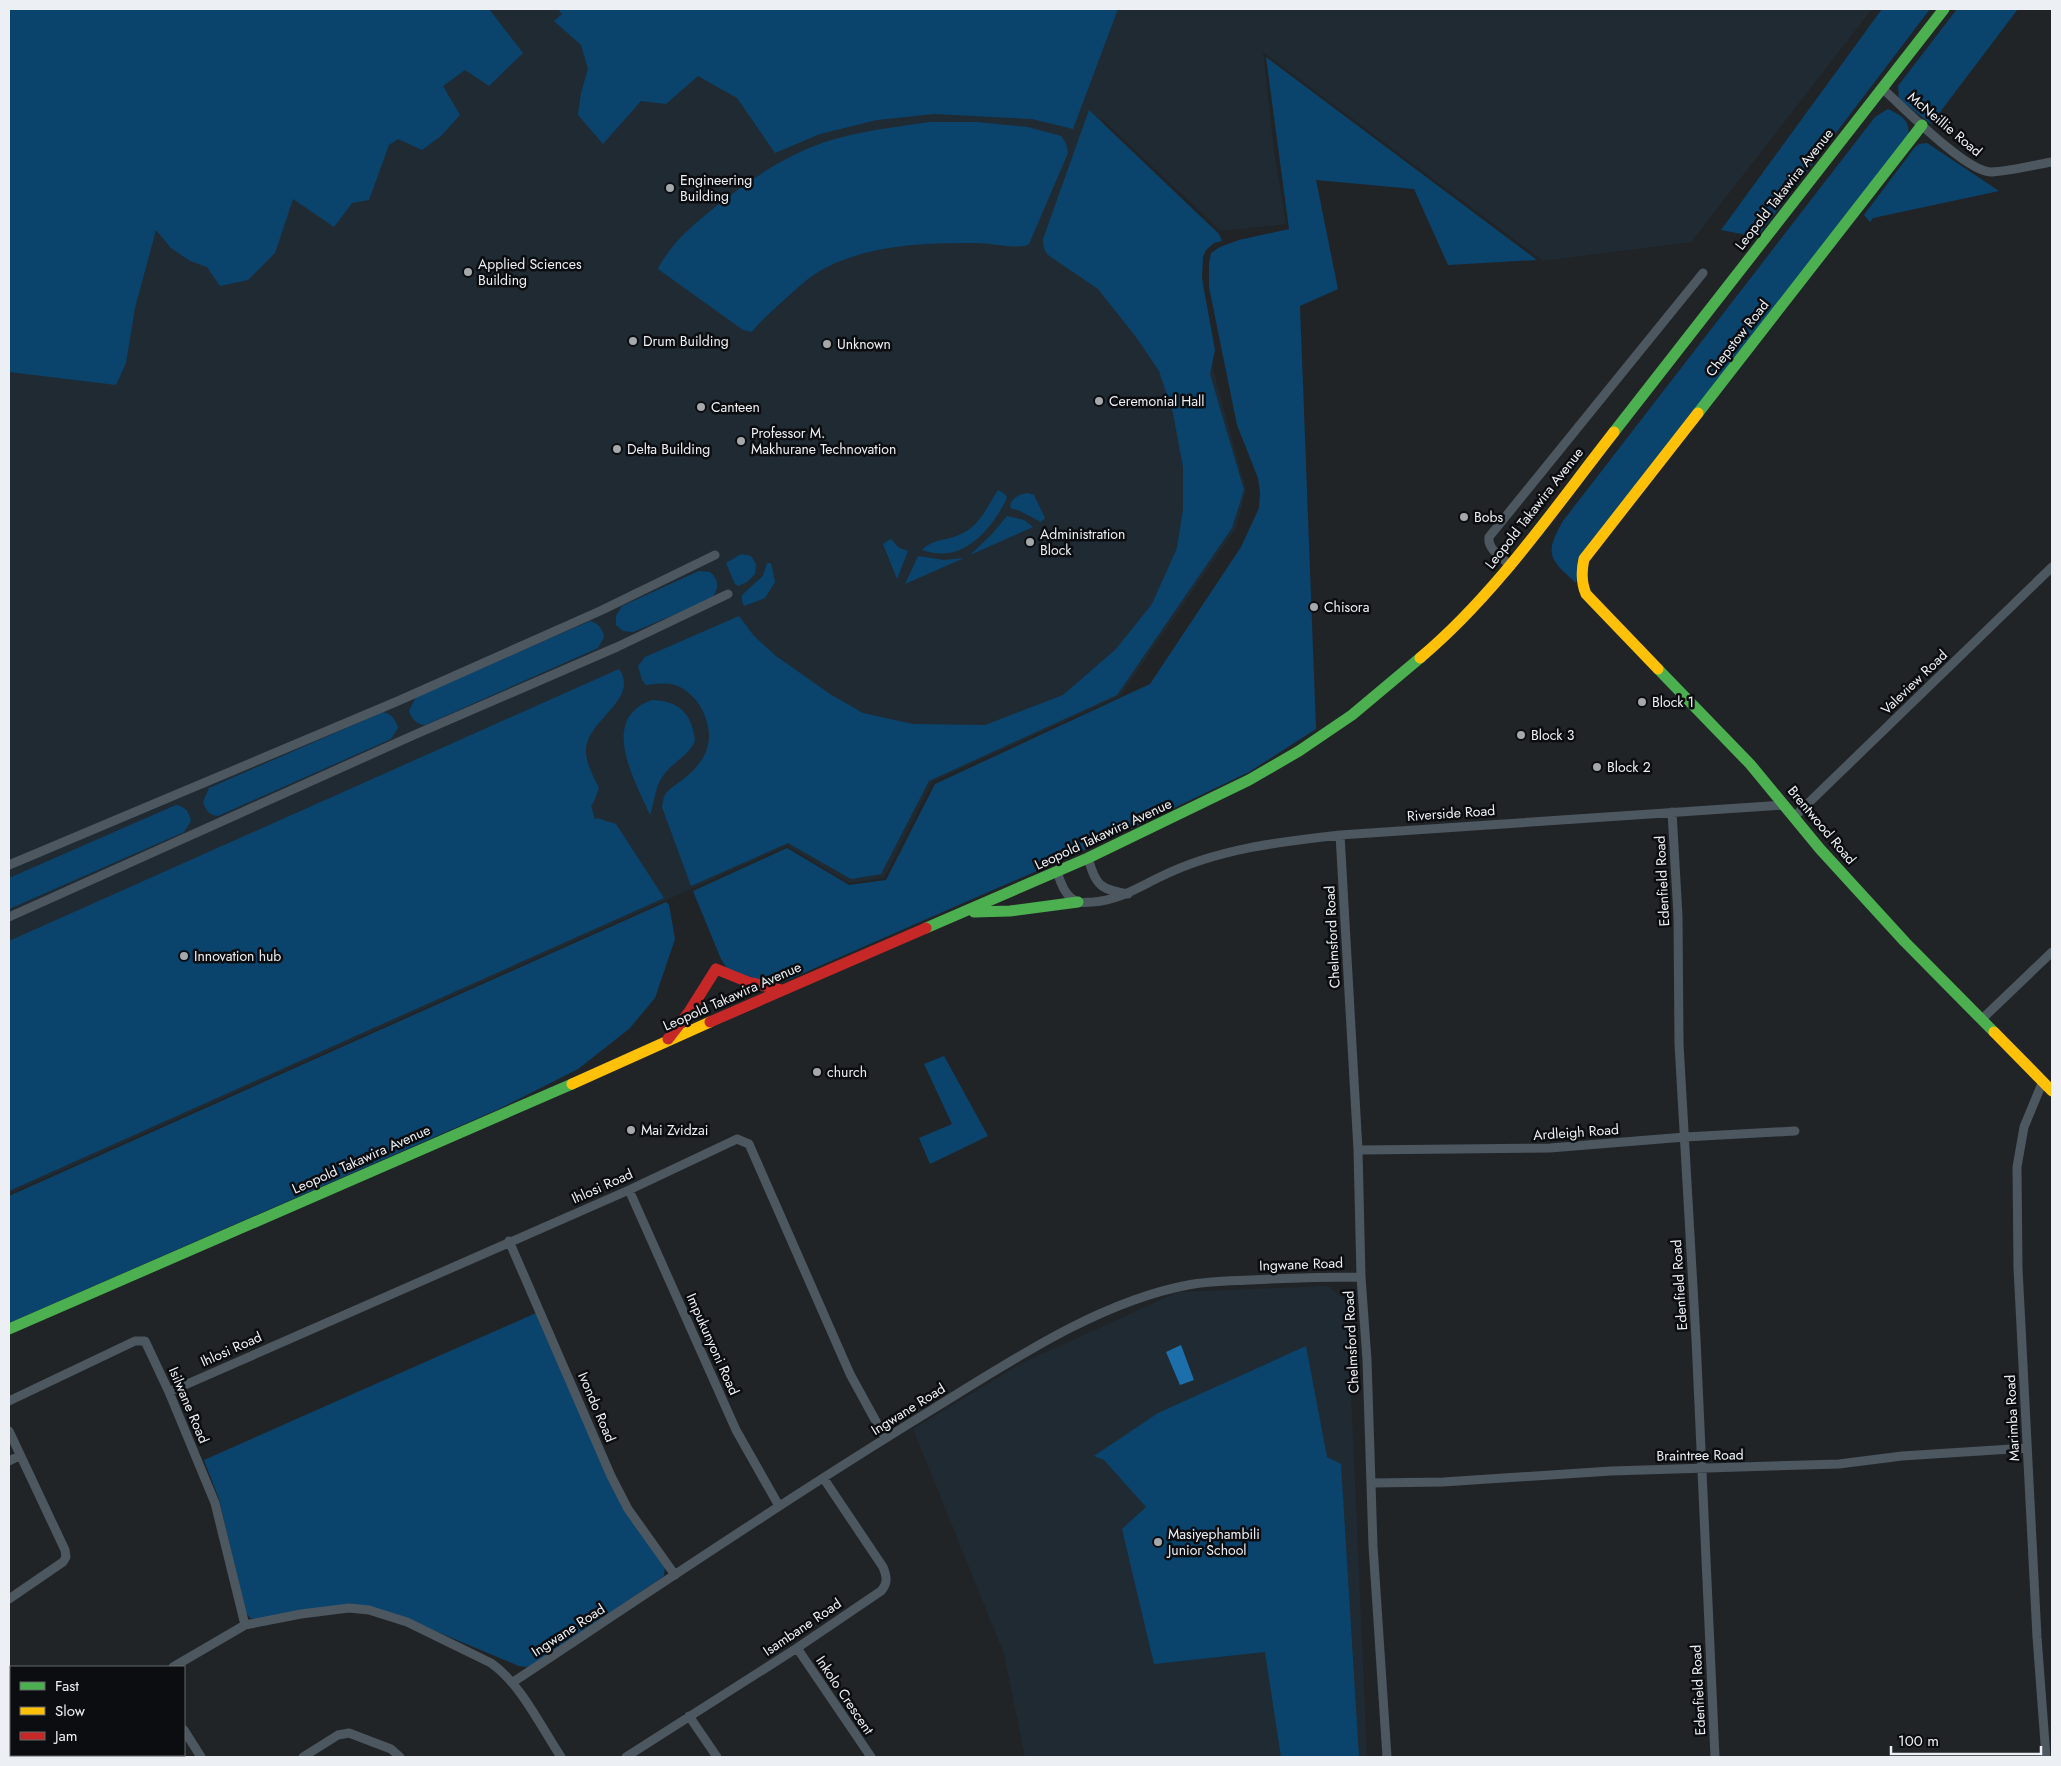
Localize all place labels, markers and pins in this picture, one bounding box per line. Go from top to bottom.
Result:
place label: Engineering Building [680,170,752,206]
marker: Engineering Building [664,182,676,194]
place label: Applied Sciences Building [478,254,582,290]
marker: Applied Sciences Building [462,266,474,278]
place label: Drum Building [643,331,729,351]
place label: Unknown [837,334,891,354]
marker: Drum Building [627,335,639,347]
marker: Unknown [821,338,833,350]
place label: Ceremonial Hall [1109,391,1205,411]
marker: Ceremonial Hall [1093,395,1105,407]
place label: Canteen [711,397,760,417]
marker: Canteen [695,401,707,413]
place label: Professor M. Makhurane Technovation [751,423,896,459]
marker: Professor M. Makhurane Technovation [735,435,747,447]
place label: Delta Building [627,439,710,459]
marker: Delta Building [611,443,623,455]
place label: Bobs [1474,507,1503,527]
marker: Bobs [1458,511,1470,523]
place label: Administration Block [1040,524,1125,560]
marker: Administration Block [1024,536,1036,548]
place label: Chisora [1324,597,1369,617]
marker: Chisora [1308,601,1320,613]
place label: Block 1 [1652,692,1694,712]
marker: Block 1 [1636,696,1648,708]
place label: Block 3 [1531,725,1575,745]
marker: Block 3 [1515,729,1527,741]
place label: Block 2 [1607,757,1651,777]
marker: Block 2 [1591,761,1603,773]
place label: Innovation hub [194,946,281,966]
marker: Innovation hub [178,950,190,962]
place label: church [827,1062,867,1082]
marker: church [811,1066,823,1078]
place label: Mai Zvidzai [641,1120,708,1140]
marker: Mai Zvidzai [625,1124,637,1136]
place label: Masiyephambili Junior School [1166,1524,1260,1560]
marker: Masiyephambili Junior School [1152,1536,1164,1548]

